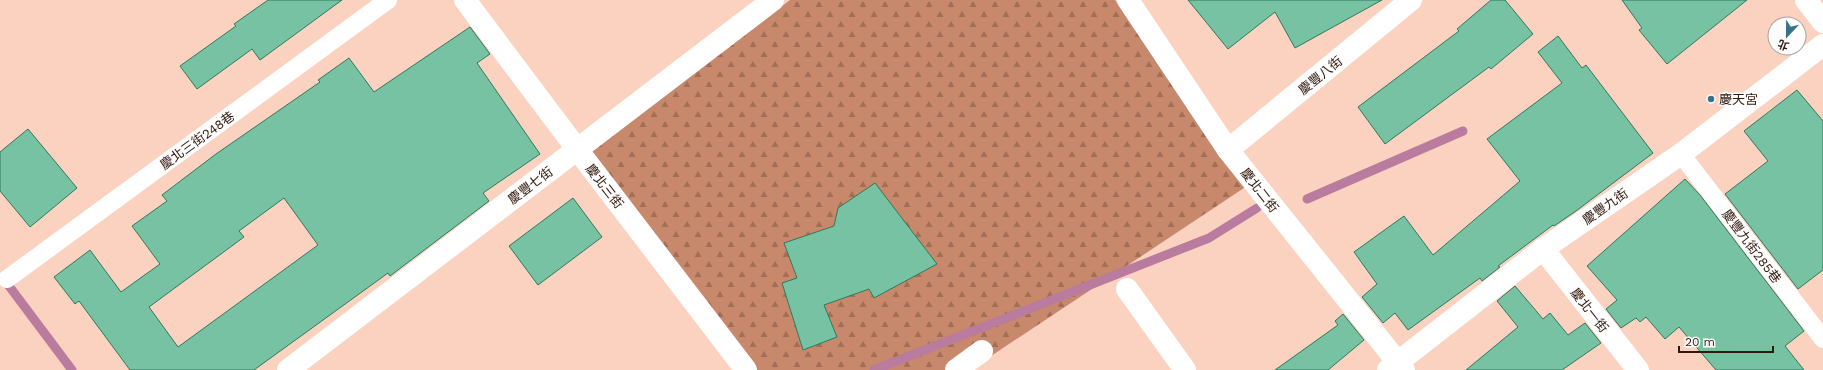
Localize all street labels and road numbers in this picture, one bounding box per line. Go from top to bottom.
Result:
street label: 慶豐八街 [1295,53,1345,98]
street label: 慶北三街248巷 [157,108,237,172]
street label: 慶北三街 [583,161,627,211]
street label: 慶豐七街 [505,164,556,207]
street label: 慶北二街 [1238,165,1282,215]
street label: 慶豐九街 [1580,185,1631,227]
street label: 慶豐九街285巷 [1719,207,1784,286]
street label: 慶北一街 [1568,285,1612,335]

